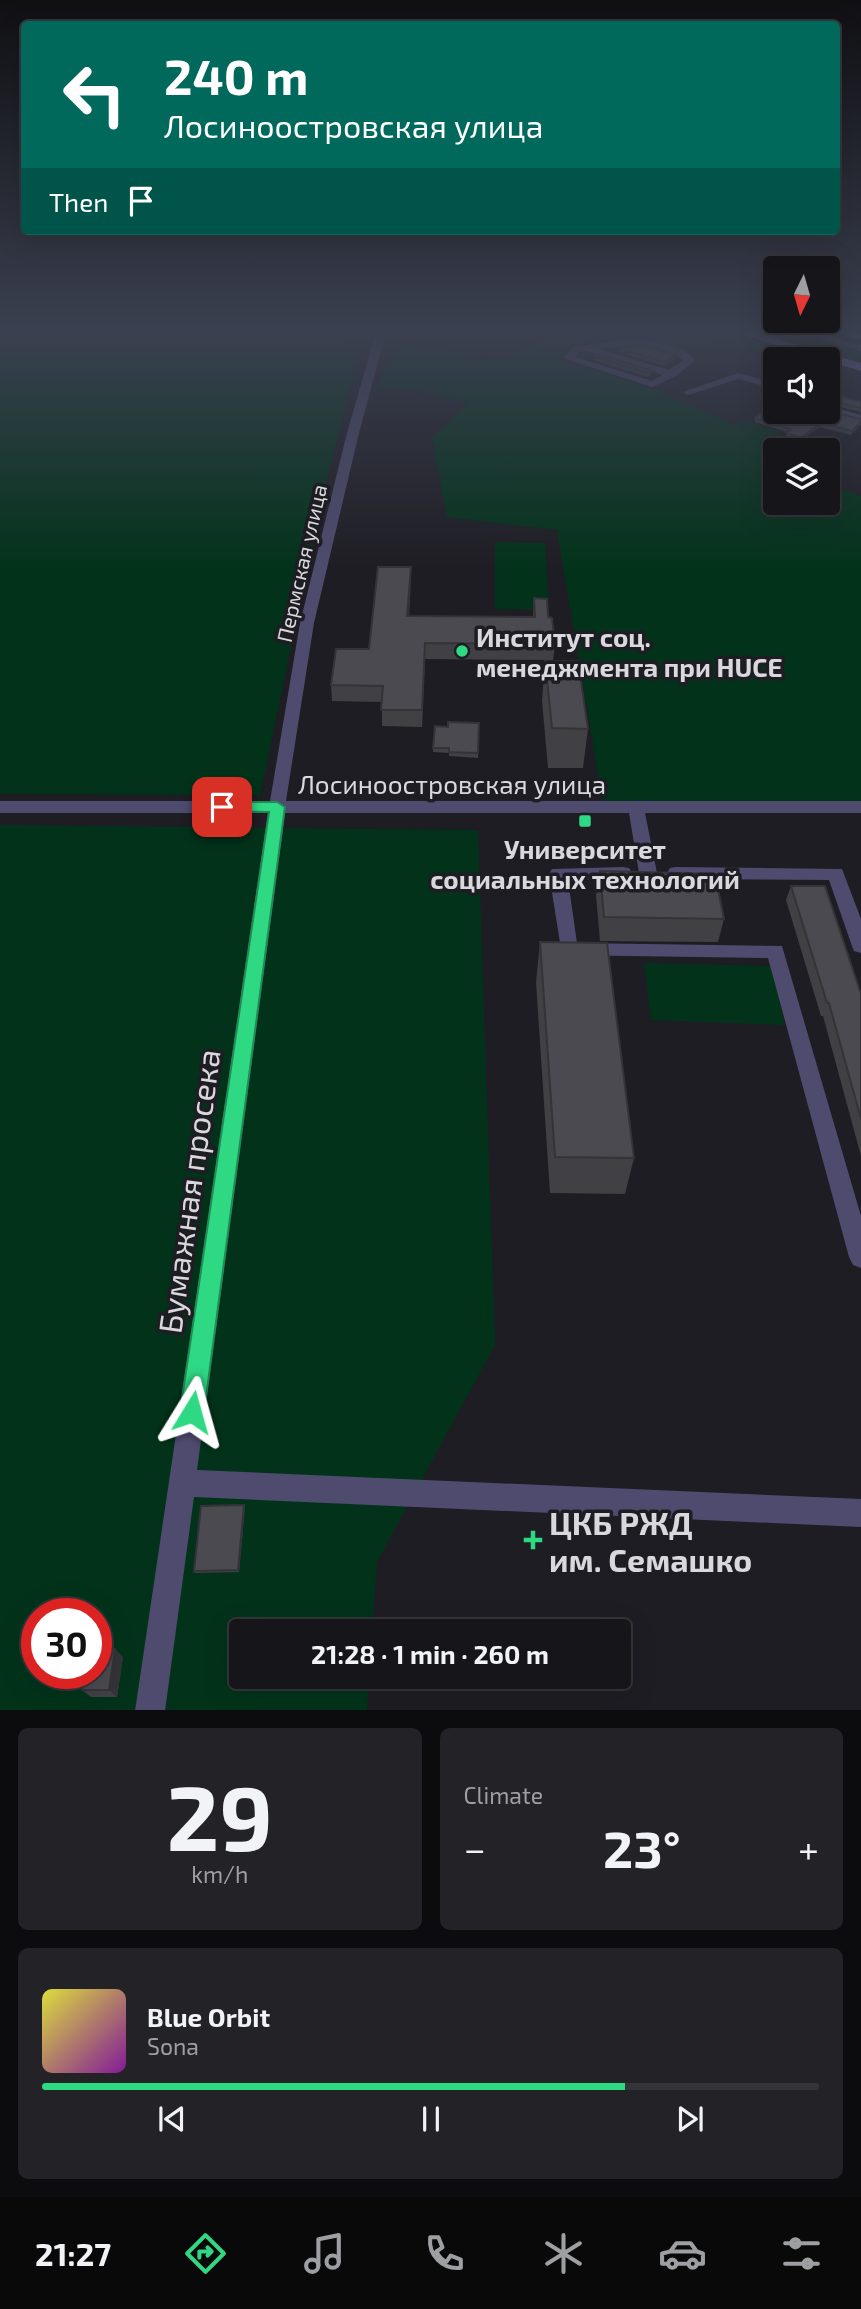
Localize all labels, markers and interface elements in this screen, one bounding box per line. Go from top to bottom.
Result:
text: 240 m [164,46,308,105]
icon: left [49,49,140,140]
text: Лосиноостровская улица [164,106,543,144]
icon: arrive [122,182,160,220]
text: Then [49,186,108,217]
north arrow [763,256,840,332]
map controls [763,256,840,515]
button: sound [763,347,840,424]
button: layers [763,438,840,515]
street label: Пермская улица [271,482,332,645]
place label: Институт соц. менеджмента при HUCE [476,621,783,682]
marker: Институт соц. менеджмента при HUCE [454,643,470,659]
street label: Лосиноостровская улица [298,768,606,800]
pin [192,777,252,837]
icon: arrive [203,788,241,826]
marker: Университет социальных технологий [577,813,593,829]
place label: Университет социальных технологий [430,833,740,894]
street label: Бумажная просека [149,1046,228,1336]
position arrow [155,1375,229,1449]
place label: ЦКБ РЖД им. Семашко [549,1503,752,1578]
marker: ЦКБ РЖД им. Семашко [523,1530,543,1550]
speed limit sign: 30 [21,1598,112,1689]
text: 21:28 · 1 min · 260 m [311,1638,549,1669]
text: 29 [166,1760,273,1869]
text: Climate [464,1781,543,1809]
text: 23° [603,1816,681,1878]
text: − [464,1825,486,1871]
text: + [798,1825,819,1871]
text: km/h [191,1860,248,1888]
text: Blue Orbit [147,2001,270,2032]
text: Sona [147,2032,199,2060]
icon: previous [153,2100,191,2138]
icon: pause [412,2100,450,2138]
icon: next [671,2100,709,2138]
icon: directions [181,2229,230,2278]
icon: music [300,2229,349,2278]
icon: phone [420,2229,469,2278]
icon: climate [539,2229,588,2278]
icon: car [658,2229,707,2278]
icon: filters [777,2229,826,2278]
text: 21:27 [35,2234,111,2272]

